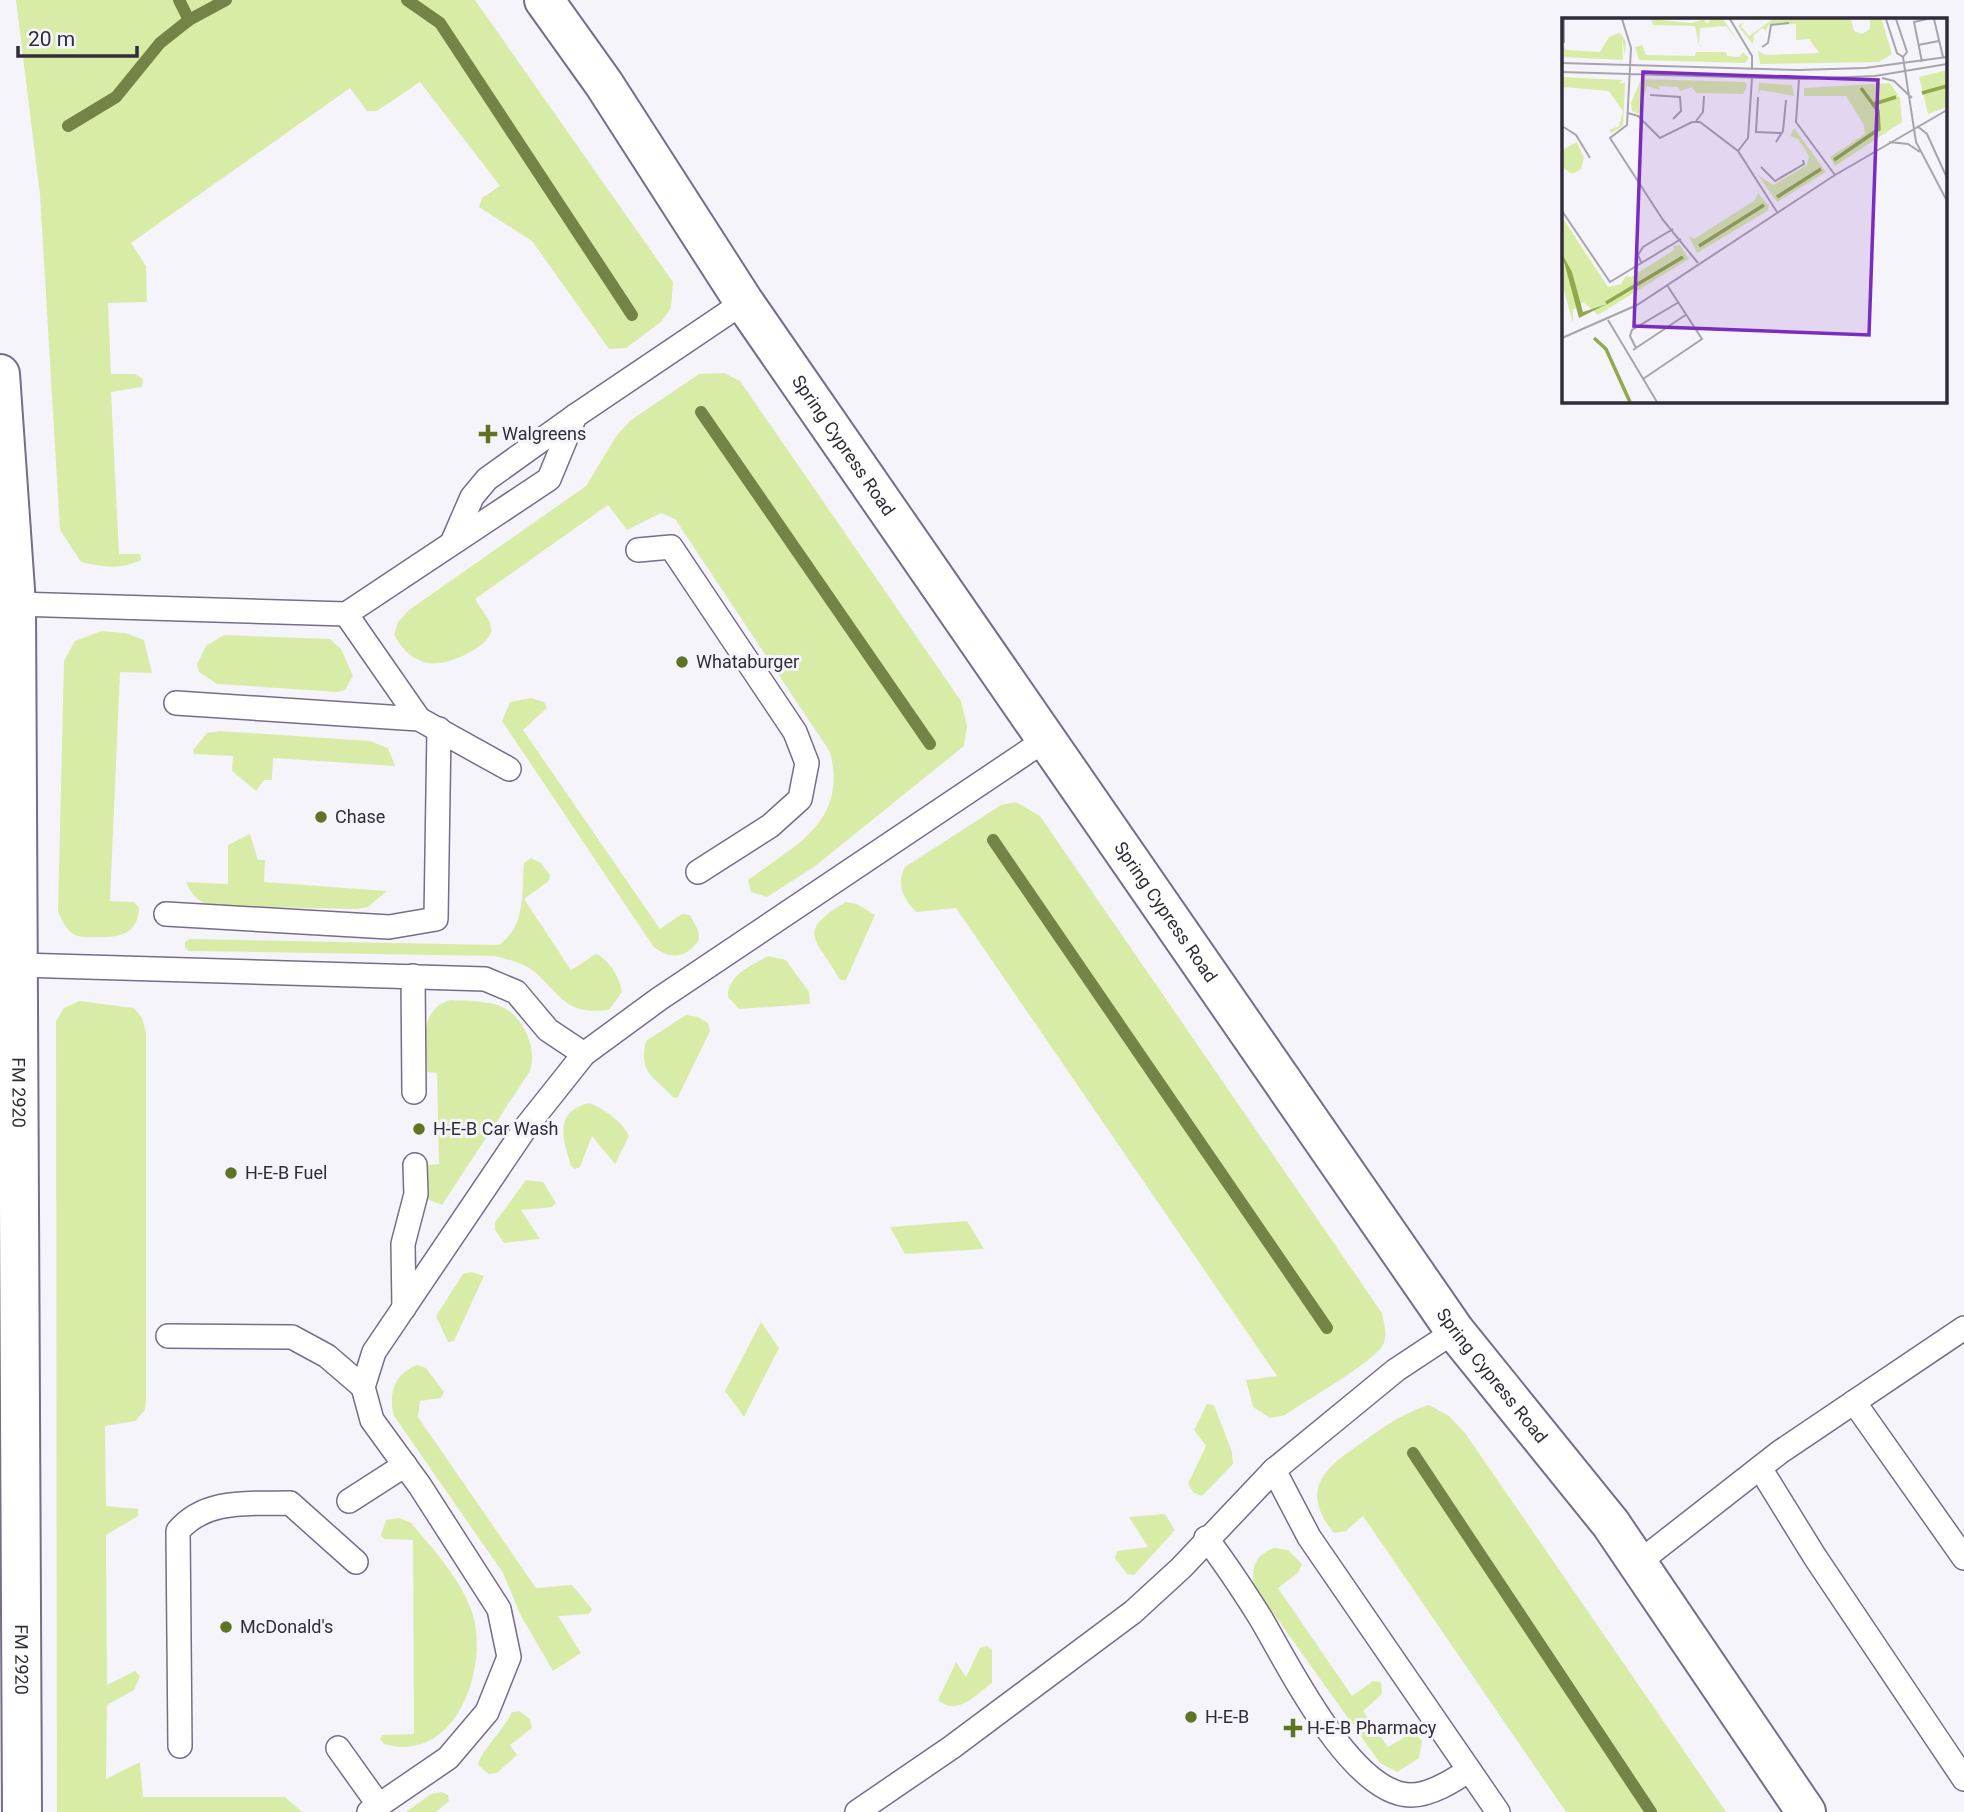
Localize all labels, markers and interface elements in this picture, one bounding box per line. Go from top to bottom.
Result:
scale bar [18,14,136,58]
inset map [1562,18,1946,402]
text: 20 m [28,27,75,51]
street label: Spring Cypress Road [788,371,900,520]
place label: Walgreens [502,423,586,444]
marker: Walgreens [480,426,496,442]
place label: Whataburger [696,651,799,672]
marker: Whataburger [674,654,690,670]
place label: Chase [335,806,385,827]
marker: Chase [313,809,329,825]
street label: Spring Cypress Road [1110,838,1222,986]
street label: FM 2920 [8,1057,30,1128]
place label: H-E-B Car Wash [433,1118,558,1139]
marker: H-E-B Car Wash [411,1121,427,1137]
place label: H-E-B Fuel [245,1162,327,1183]
marker: H-E-B Fuel [223,1165,239,1181]
street label: Spring Cypress Road [1433,1304,1552,1447]
place label: McDonald's [240,1616,333,1637]
marker: McDonald's [218,1619,234,1635]
street label: FM 2920 [11,1624,32,1695]
place label: H-E-B [1205,1706,1249,1727]
marker: H-E-B [1183,1709,1199,1725]
place label: H-E-B Pharmacy [1307,1717,1437,1738]
marker: H-E-B Pharmacy [1285,1720,1301,1736]

